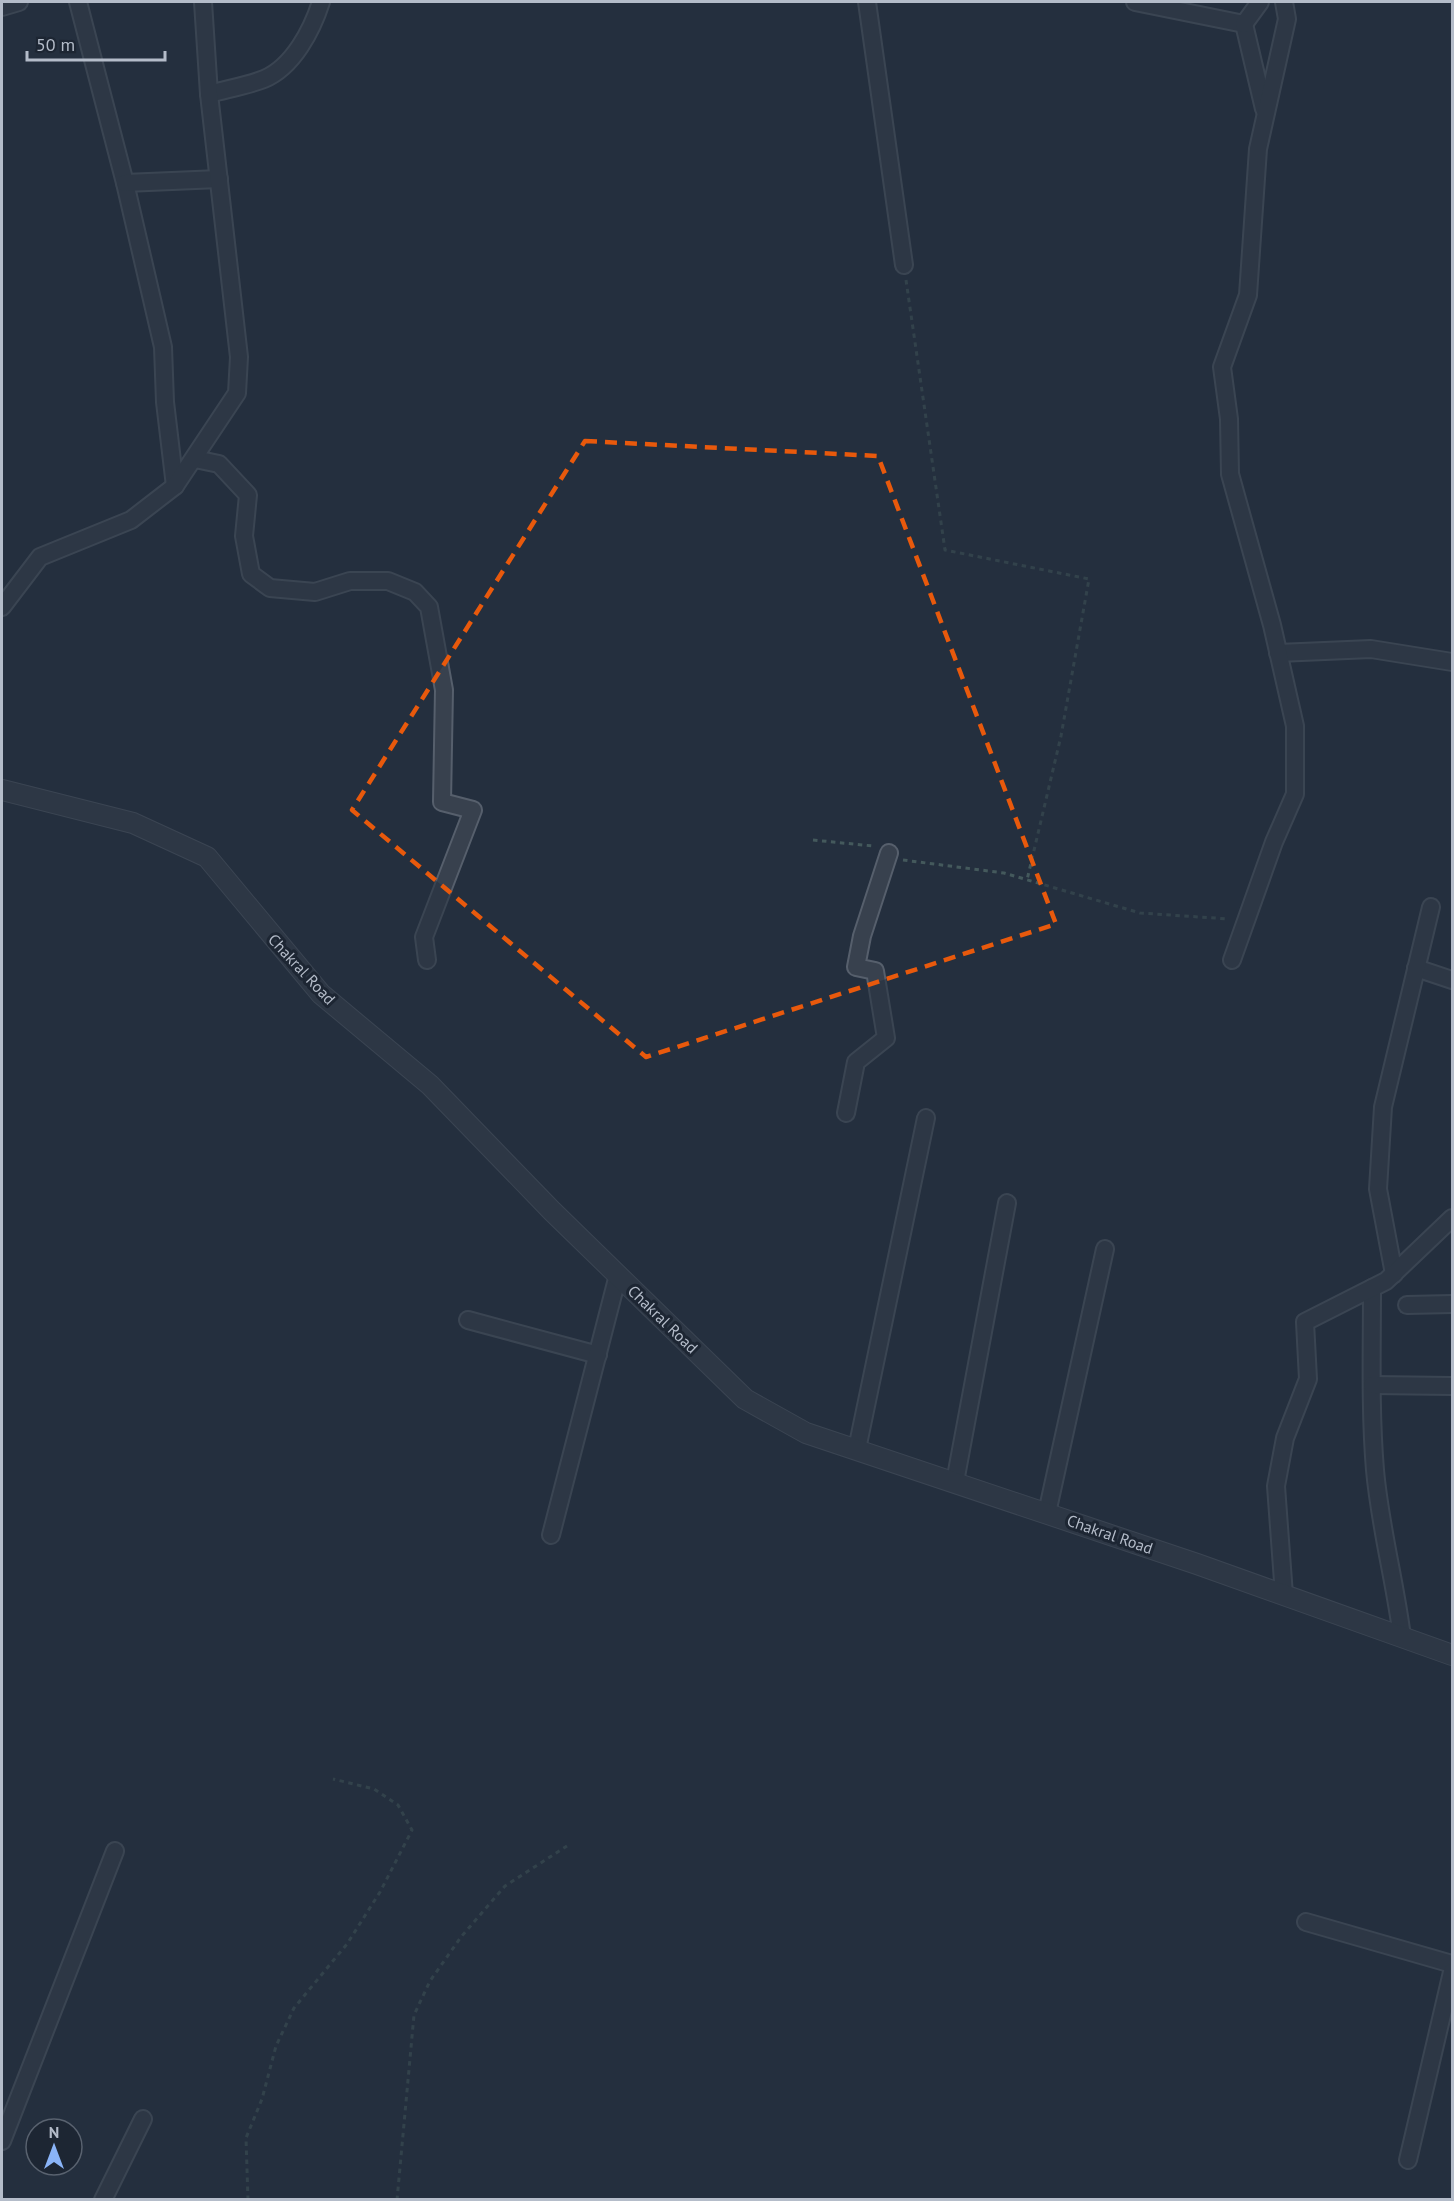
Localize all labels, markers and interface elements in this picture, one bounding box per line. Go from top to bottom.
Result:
scale bar [27,24,165,62]
text: 50 m [36,33,75,56]
street label: Chakral Road [264,929,340,1009]
street label: Chakral Road [624,1281,702,1357]
street label: Chakral Road [1064,1510,1156,1558]
north arrow [24,2117,84,2177]
text: N [49,2122,59,2142]

